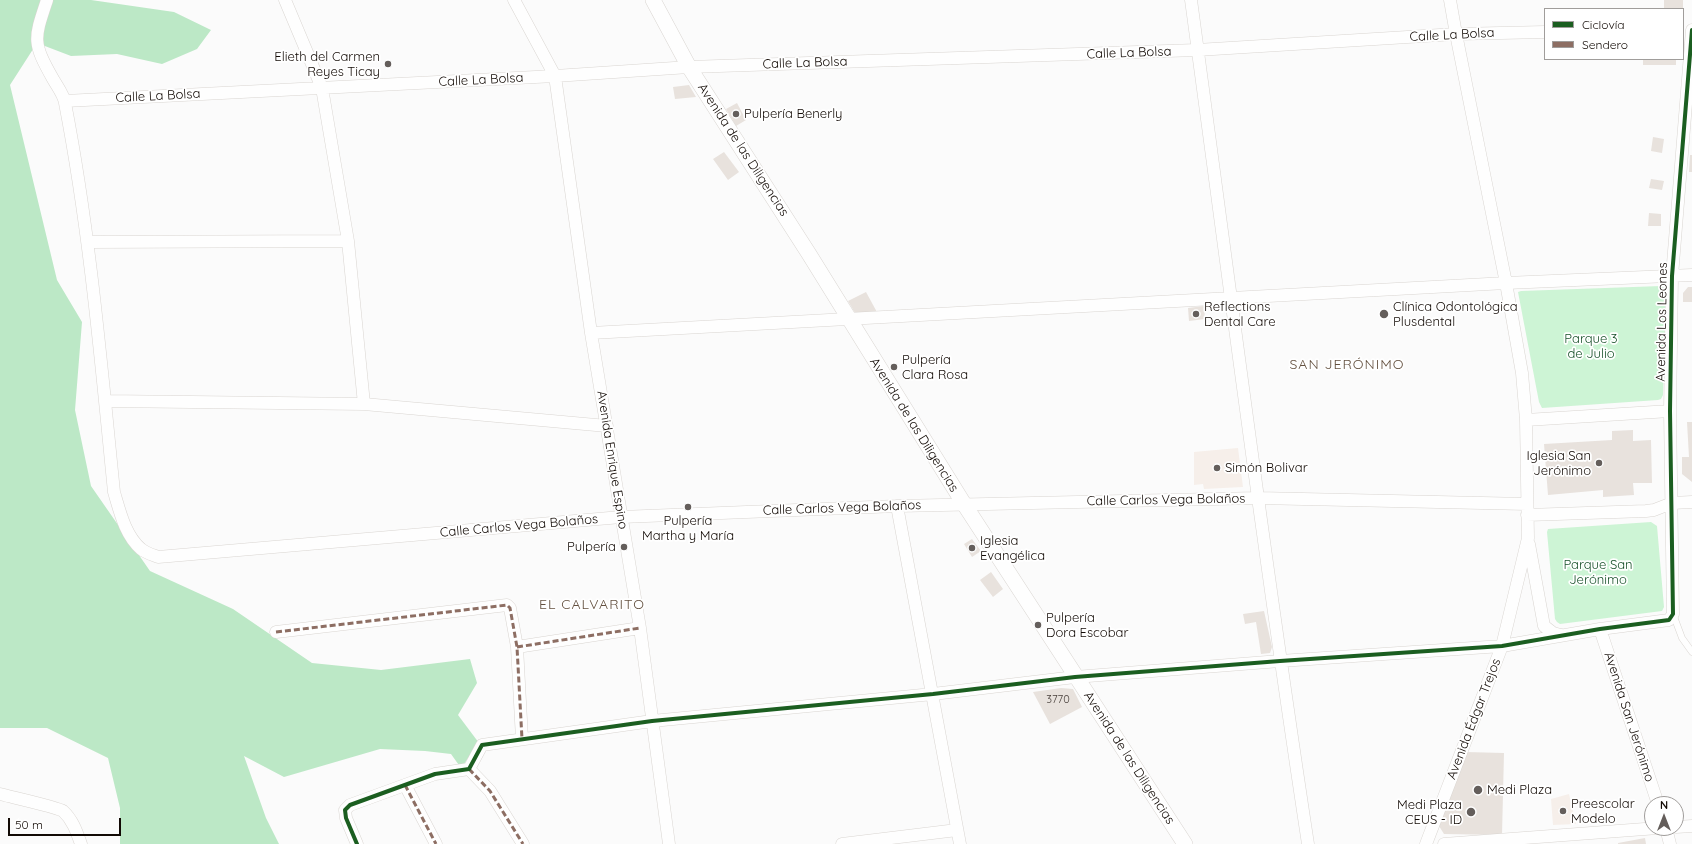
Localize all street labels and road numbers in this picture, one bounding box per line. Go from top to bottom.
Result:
street label: Calle La Bolsa [1409,25,1495,45]
street label: Calle La Bolsa [1086,44,1172,62]
street label: Calle La Bolsa [762,54,848,72]
street label: Calle La Bolsa [438,70,524,90]
street label: Avenida de las Diligencias [694,81,792,219]
street label: Calle La Bolsa [115,86,201,106]
street label: Avenida Los Leones [1653,262,1671,382]
street label: Avenida de las Diligencias [866,355,962,495]
street label: Avenida Enrique Espino [593,390,631,530]
street label: Calle Carlos Vega Bolaños [1087,491,1245,509]
street label: Calle Carlos Vega Bolaños [762,497,922,519]
street label: Calle Carlos Vega Bolaños [439,511,599,541]
street label: Avenida San Jerónimo [1601,650,1657,784]
street label: Avenida Édgar Trejos [1444,656,1504,782]
street label: Avenida de las Diligencias [1080,689,1178,827]

